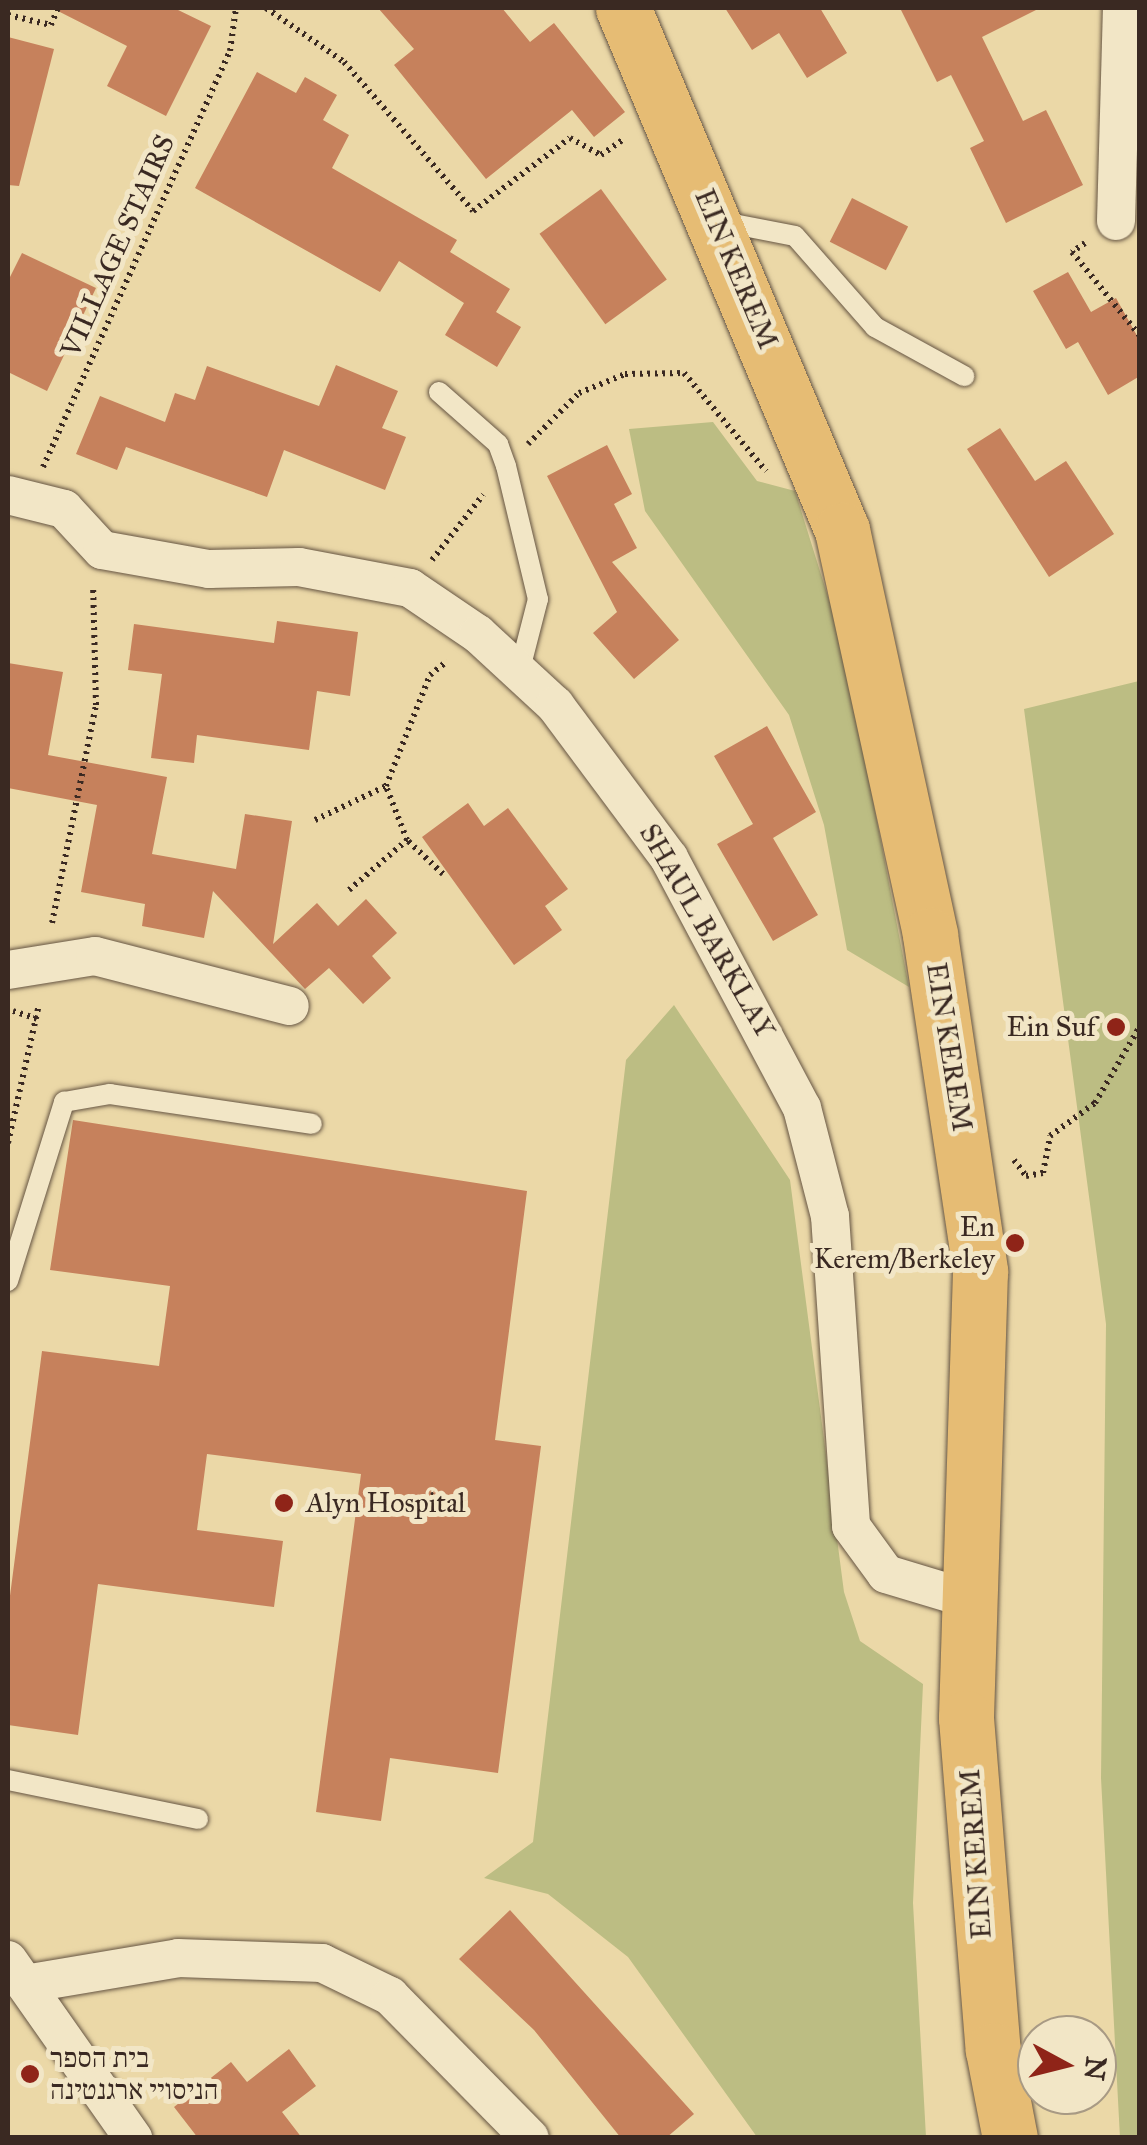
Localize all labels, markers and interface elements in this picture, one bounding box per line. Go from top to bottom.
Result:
street label: VILLAGE STAIRS [54,130,182,362]
street label: EIN KEREM [687,184,785,354]
street label: SHAUL BARKLAY [632,818,782,1044]
street label: EIN KEREM [919,960,979,1134]
place label: Ein Suf [1007,1010,1096,1044]
marker: Ein Suf [1105,1016,1127,1038]
place label: En Kerem/Berkeley [814,1210,995,1276]
marker: En Kerem/Berkeley [1004,1232,1026,1254]
place label: Alyn Hospital [306,1486,466,1520]
marker: Alyn Hospital [271,1490,297,1516]
street label: EIN KEREM [953,1768,999,1940]
north arrow [1017,2015,1117,2115]
place label: בית הספר הניסויי ארגנטינה [50,2041,218,2107]
text: N [1076,2055,1114,2082]
marker: בית הספר הניסויי ארגנטינה [19,2063,41,2085]

